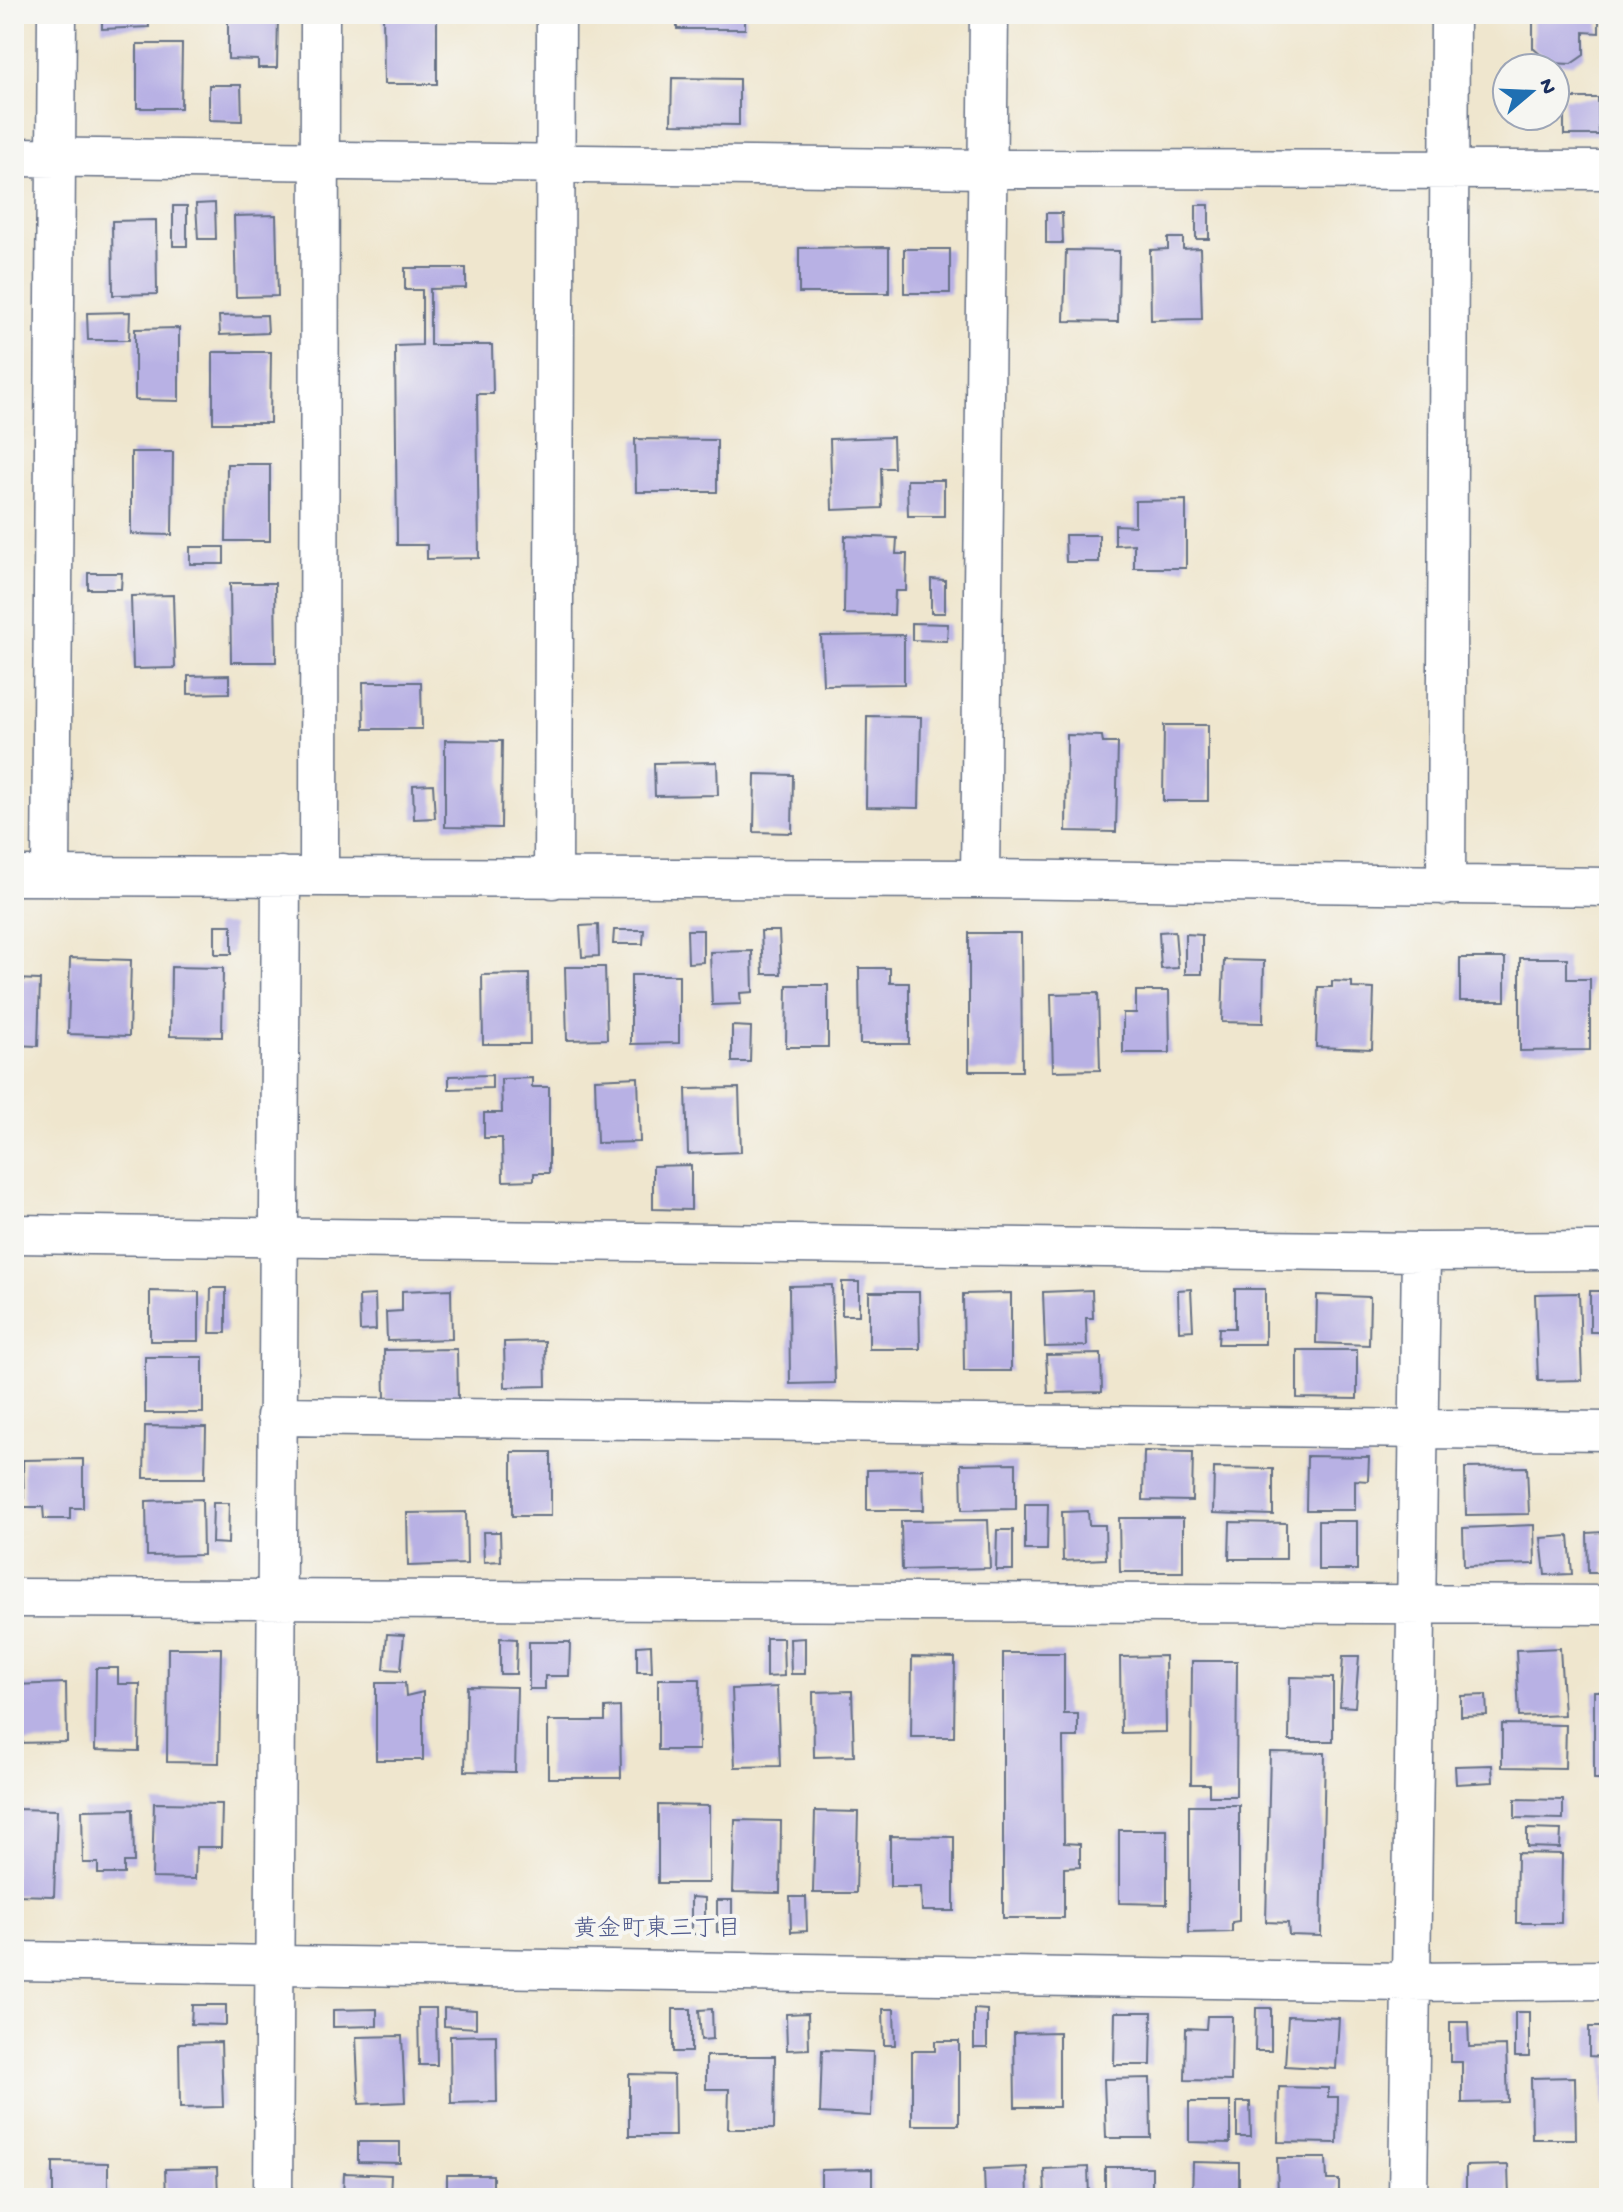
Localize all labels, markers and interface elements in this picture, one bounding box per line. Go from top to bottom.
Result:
north arrow [1491,52,1571,132]
text: N [1531,76,1561,98]
district label: 黄金町東三丁目 [573,1915,741,1945]

